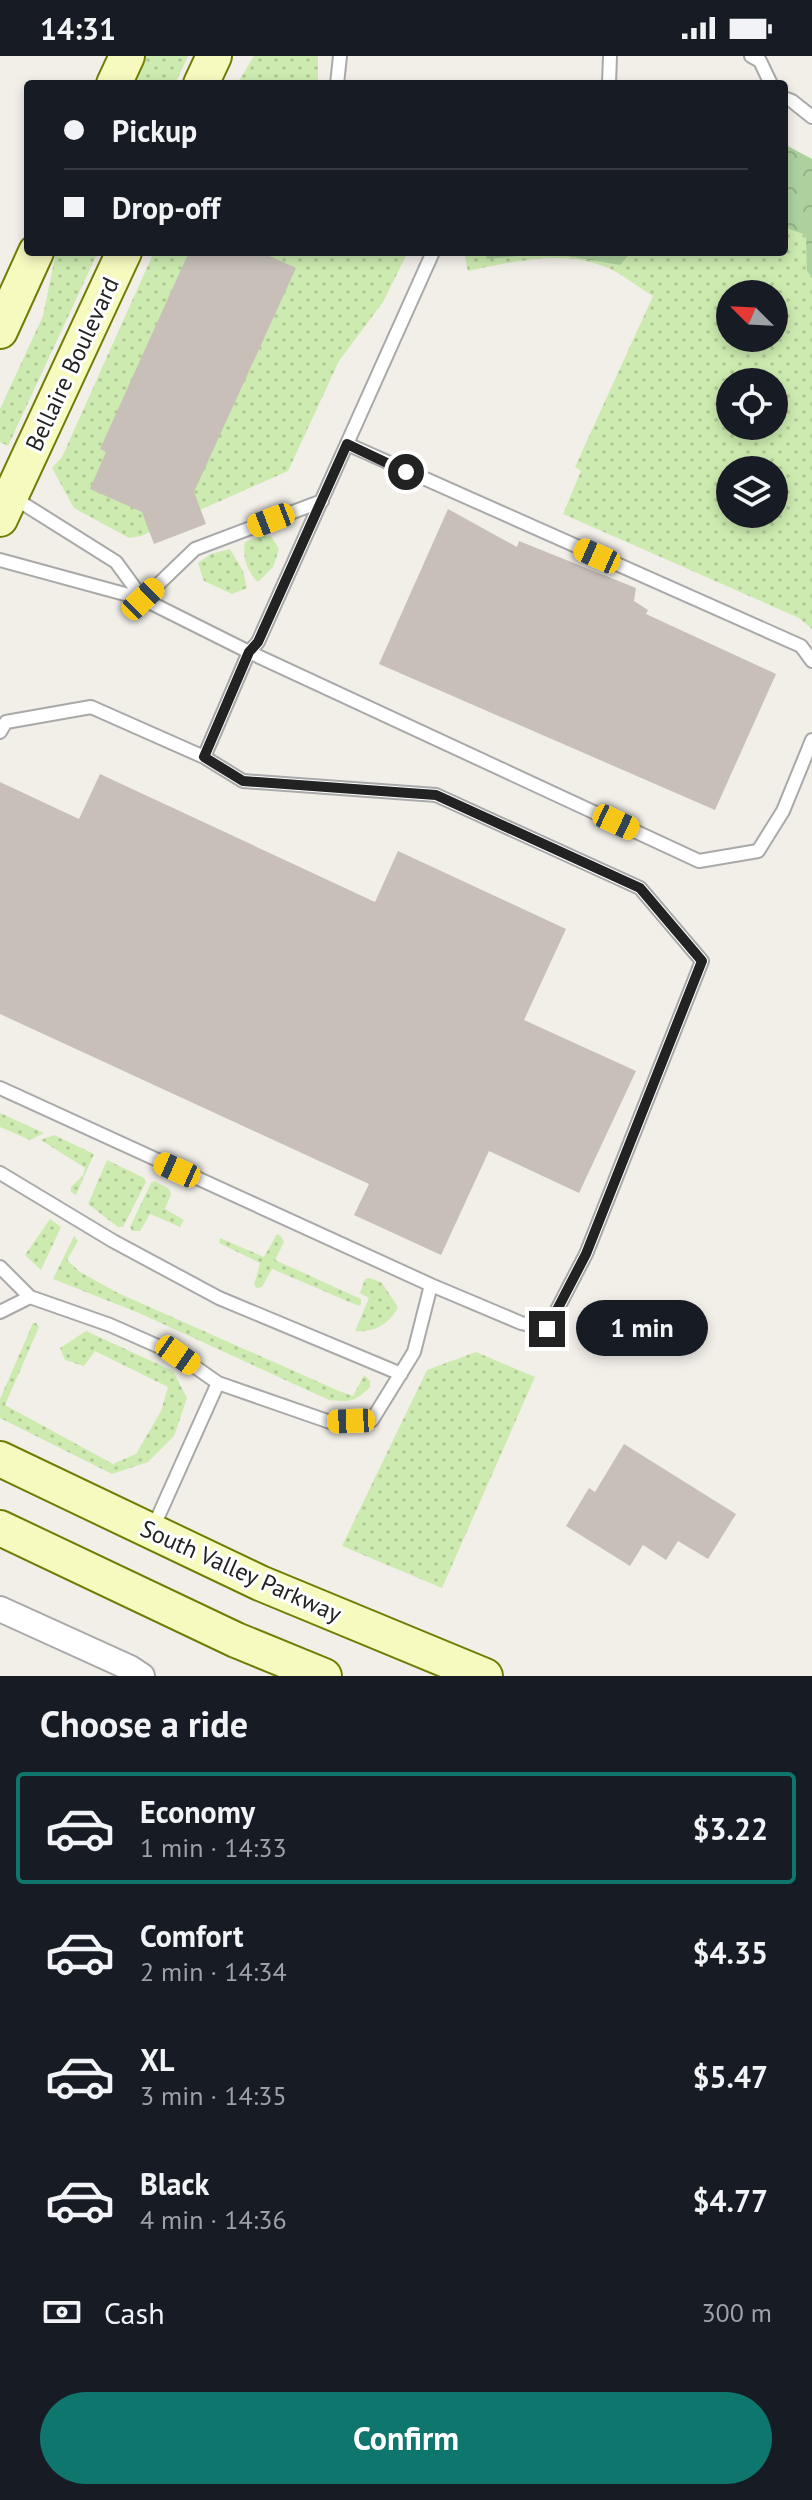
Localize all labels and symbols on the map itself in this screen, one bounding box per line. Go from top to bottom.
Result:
street label: Bellaire Boulevard [18,272,126,456]
north arrow [716,280,788,352]
route start [388,454,424,490]
car [244,500,298,540]
car [570,535,624,577]
car [117,574,169,624]
car [589,801,643,843]
car [150,1149,204,1191]
callout: 1 min [575,1301,707,1357]
route end [529,1311,565,1347]
car [151,1331,205,1379]
car [327,1408,375,1434]
street label: South Valley Parkway [136,1513,346,1629]

